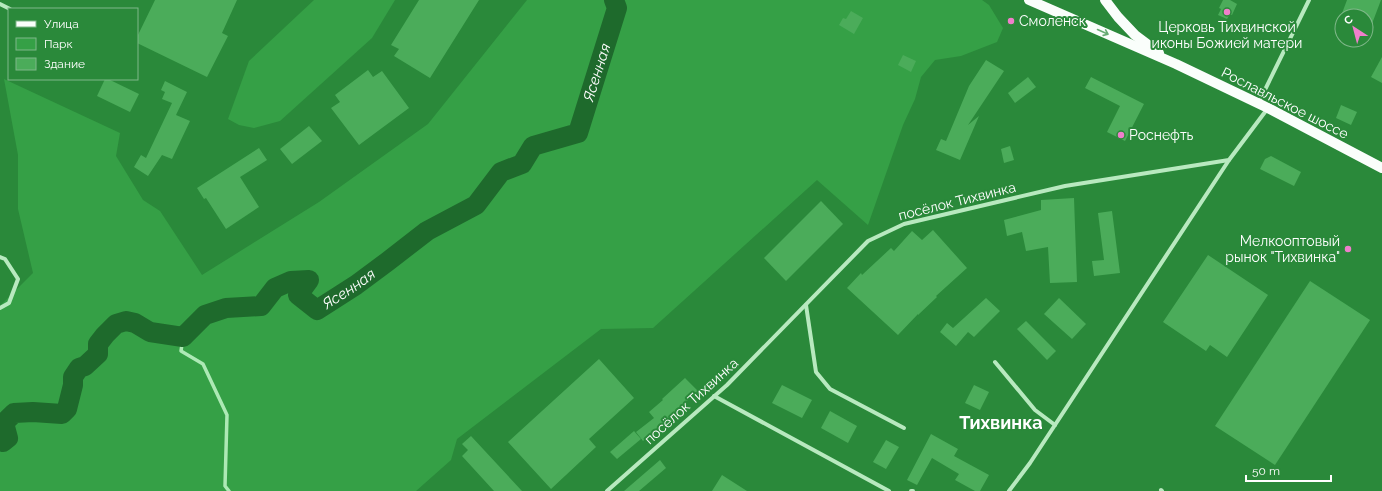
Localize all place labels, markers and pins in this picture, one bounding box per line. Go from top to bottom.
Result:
marker: Церковь Тихвинской иконы Божией матери [1222,7,1232,17]
place label: Смоленск [1019,13,1086,29]
marker: Смоленск [1006,16,1016,26]
place label: Церковь Тихвинской иконы Божией матери [1152,19,1302,51]
place label: Роснефть [1129,127,1194,143]
marker: Роснефть [1116,130,1126,140]
place label: Мелкооптовый рынок "Тихвинка" [1225,233,1340,265]
marker: Мелкооптовый рынок "Тихвинка" [1343,244,1353,254]

